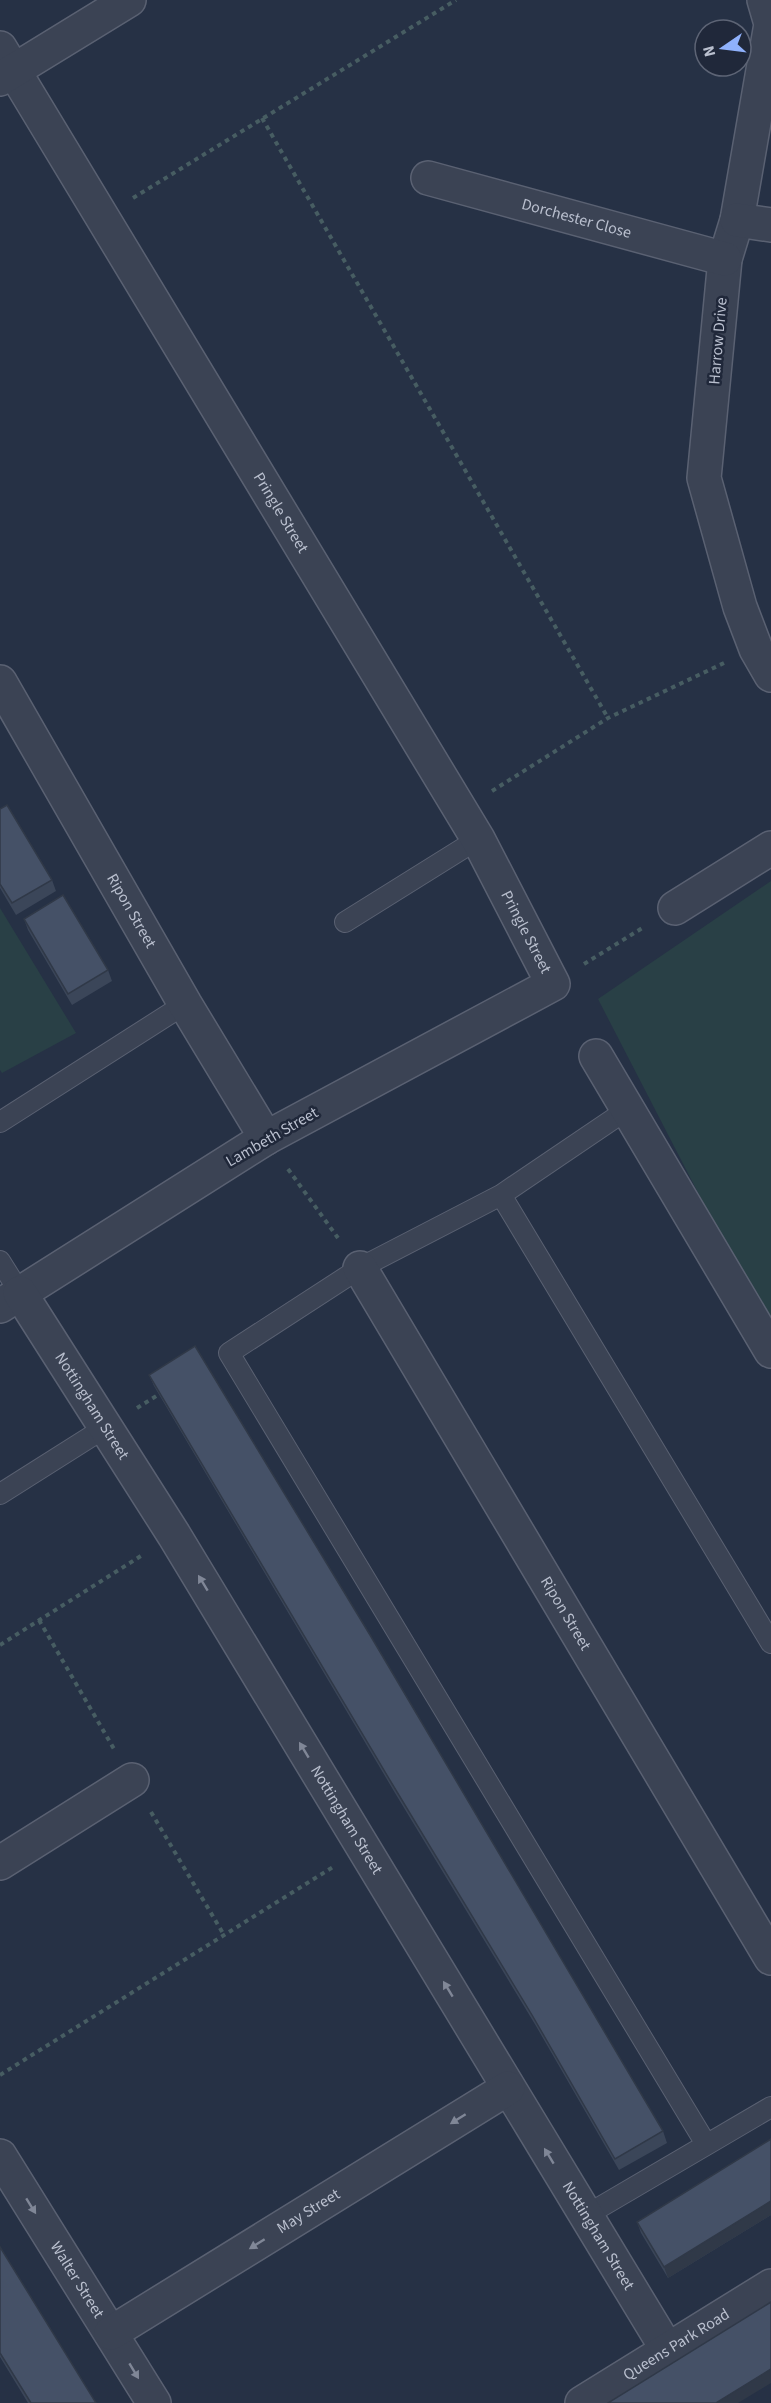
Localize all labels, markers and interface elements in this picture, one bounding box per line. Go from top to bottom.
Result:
north arrow [693,18,753,78]
text: N [697,44,721,59]
street label: Dorchester Close [519,193,634,244]
street label: Harrow Drive [703,296,733,386]
street label: Pringle Street [248,468,314,558]
street label: Ripon Street [101,870,162,953]
street label: Pringle Street [496,887,557,978]
street label: Lambeth Street [222,1101,323,1172]
street label: Nottingham Street [50,1348,135,1465]
street label: Ripon Street [535,1572,597,1655]
one-way arrow [198,1574,208,1591]
one-way arrow [298,1742,309,1758]
street label: Nottingham Street [305,1761,388,1879]
one-way arrow [443,1981,454,1997]
one-way arrow [450,2114,466,2125]
one-way arrow [543,2148,554,2164]
street label: Nottingham Street [557,2177,640,2295]
street label: May Street [273,2183,345,2239]
one-way arrow [26,2198,37,2214]
street label: Walter Street [45,2237,110,2323]
one-way arrow [249,2238,265,2249]
street label: Queens Park Road [619,2303,734,2386]
one-way arrow [129,2363,140,2379]

